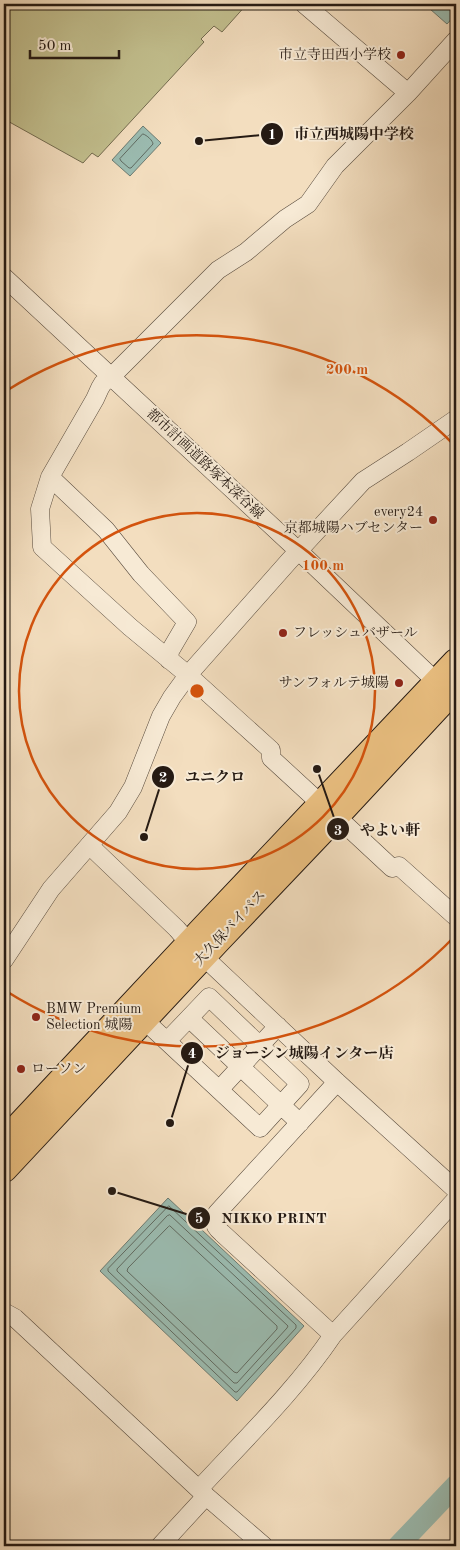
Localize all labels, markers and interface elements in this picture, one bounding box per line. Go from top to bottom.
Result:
scale bar [30,28,119,60]
text: 50 m [38,39,72,54]
place label: 市立寺田西小学校 [279,47,391,62]
marker: 市立寺田西小学校 [395,49,407,61]
callout: 市立西城陽中学校 [259,119,424,149]
text: 市立西城陽中学校 [294,126,414,143]
text: 1 [268,128,276,143]
text: 200 m [326,363,368,378]
street label: 都市計画道路塚本深谷線 [144,406,267,522]
place label: every24 京都城陽ハブセンター [284,505,423,535]
marker: every24 京都城陽ハブセンター [427,514,439,526]
text: 100 m [302,559,344,574]
place label: フレッシュバザール [293,625,418,640]
marker: フレッシュバザール [277,627,289,639]
place label: サンフォルテ城陽 [278,675,389,690]
marker: サンフォルテ城陽 [393,677,405,689]
centre of rings [188,682,206,700]
callout: ユニクロ [150,762,255,792]
text: ユニクロ [185,770,245,786]
text: 2 [159,771,167,786]
callout: やよい軒 [325,814,430,844]
text: やよい軒 [360,822,421,839]
text: 3 [334,824,342,839]
street label: 大久保バイパス [191,887,268,969]
place label: BMW Premium Selection 城陽 [46,1002,141,1032]
marker: BMW Premium Selection 城陽 [30,1011,42,1023]
callout: ジョーシン城陽インター店 [179,1038,404,1068]
text: ジョーシン城陽インター店 [215,1045,393,1062]
text: 4 [188,1047,196,1062]
place label: ローソン [31,1062,86,1076]
marker: ローソン [15,1063,27,1075]
callout: NIKKO PRINT [186,1203,337,1233]
text: 5 [195,1212,203,1227]
text: NIKKO PRINT [221,1212,327,1227]

